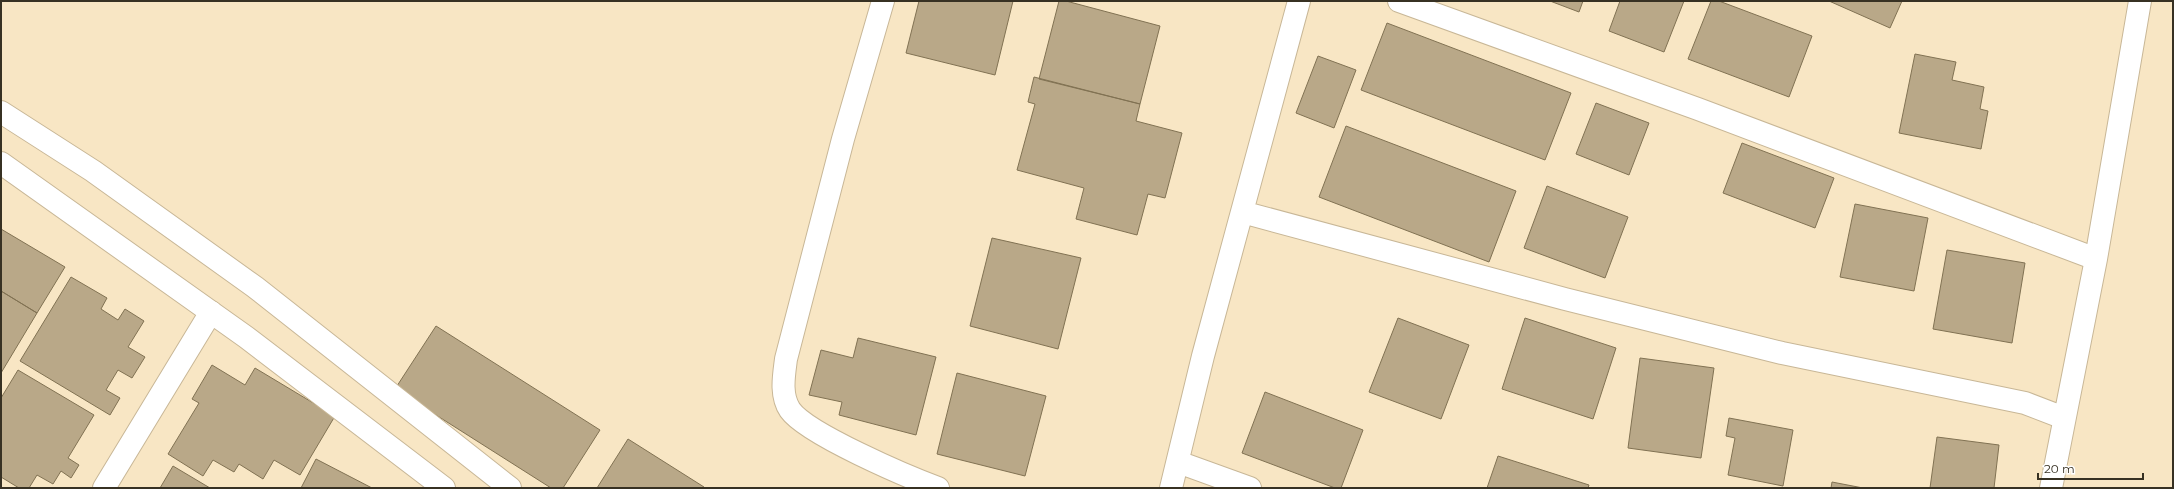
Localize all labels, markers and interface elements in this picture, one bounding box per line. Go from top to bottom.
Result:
scale bar [2038,455,2143,481]
text: 20 m [2044,461,2075,476]

